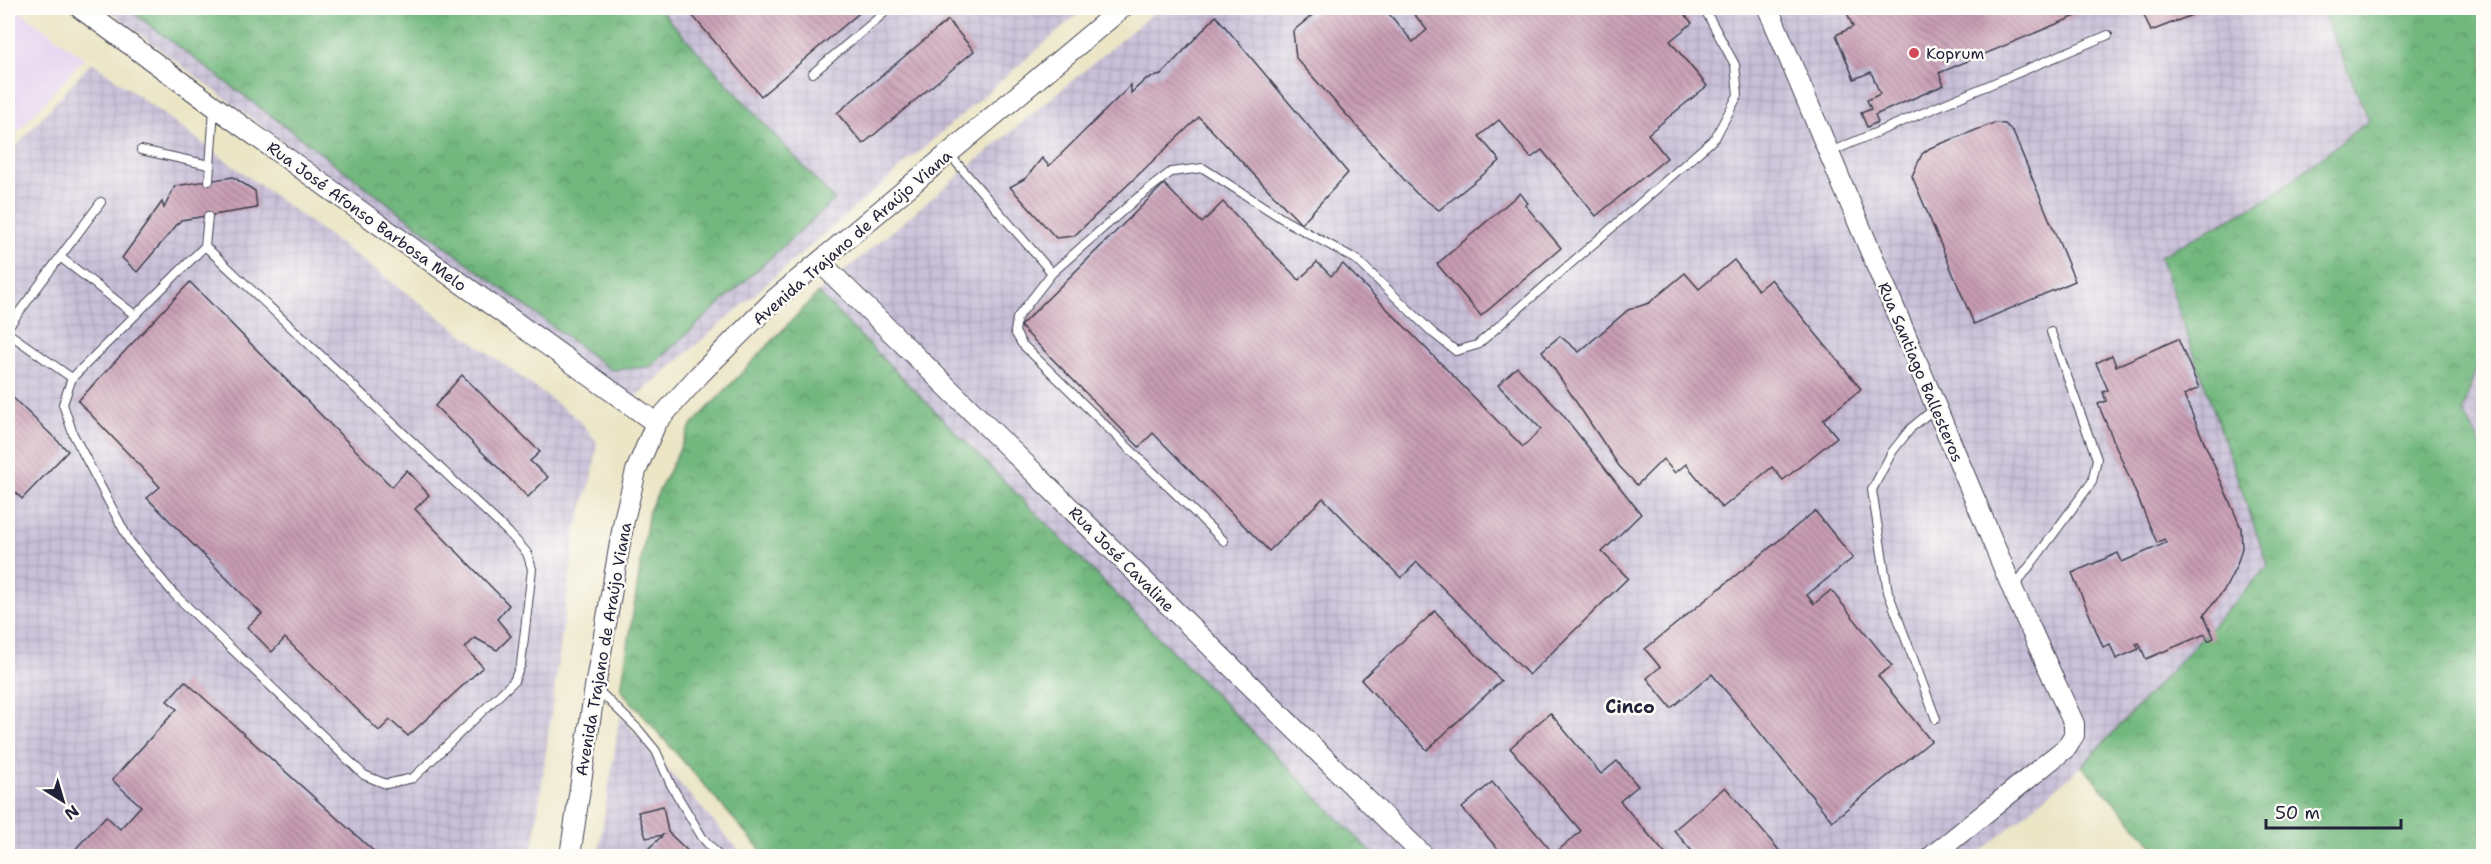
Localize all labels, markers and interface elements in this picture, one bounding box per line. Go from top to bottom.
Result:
place label: Koprum [1926,43,1984,64]
marker: Koprum [1907,46,1921,60]
street label: Rua José Afonso Barbosa Melo [263,137,471,296]
street label: Avenida Trajano de Araújo Viana [748,145,956,330]
street label: Rua Santiago Ballesteros [1873,279,1968,465]
street label: Rua José Cavaline [1064,502,1179,617]
street label: Avenida Trajano de Araújo Viana [571,521,636,778]
district label: Cinco [1605,695,1655,719]
north arrow [33,771,93,831]
scale bar [2266,792,2401,830]
text: N [60,800,83,825]
text: 50 m [2275,801,2320,825]

